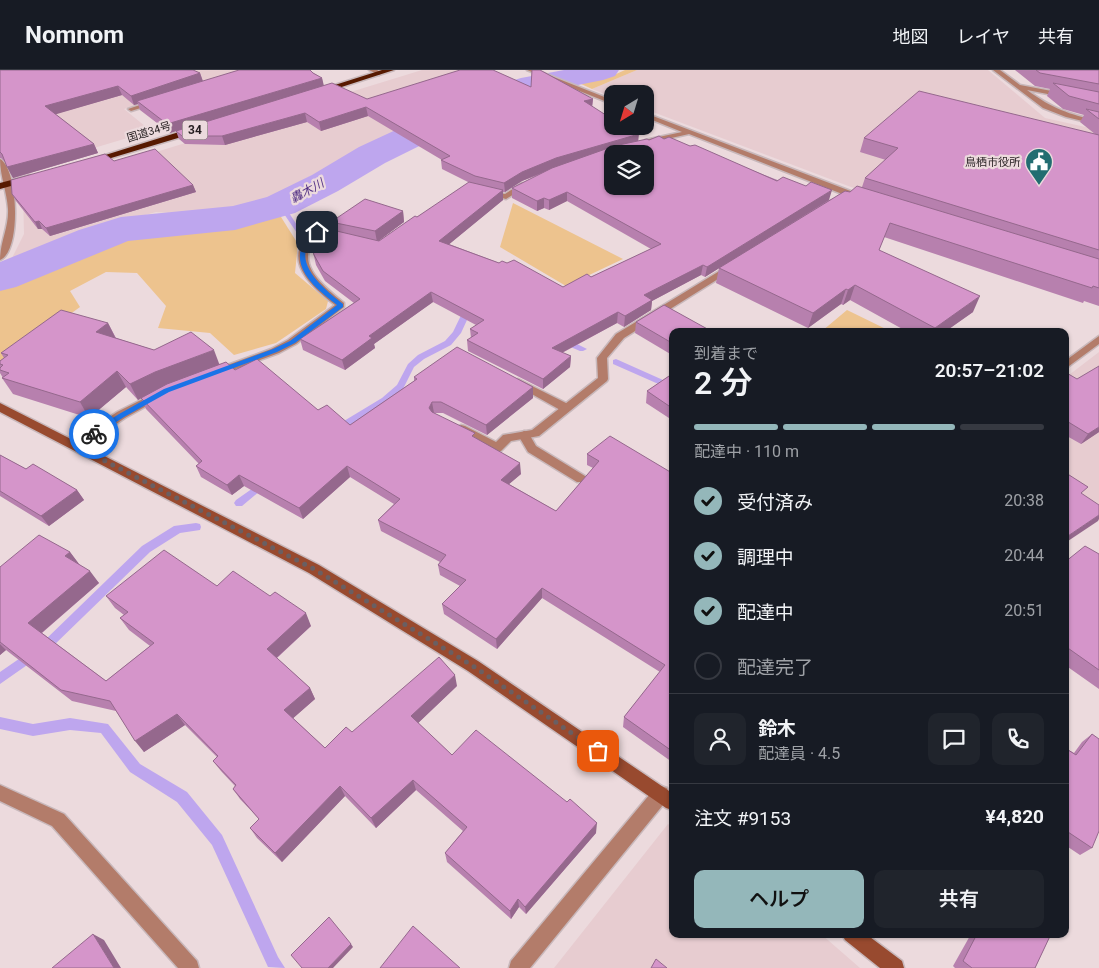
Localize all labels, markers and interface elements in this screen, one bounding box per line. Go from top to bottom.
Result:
text: Nomnom [25,21,124,49]
text: 地図 [893,26,929,47]
text: レイヤ [957,26,1010,47]
text: 共有 [1038,26,1074,47]
north arrow [604,85,654,135]
map controls [604,85,654,195]
street label: 国道34号 [125,119,173,145]
road number: 34 [182,120,208,140]
button: layers [604,145,654,195]
public building icon: 鳥栖市役所 [1024,147,1054,186]
place label: 鳥栖市役所 [965,156,1021,169]
water label: 轟木川 [288,175,328,206]
pin [296,211,338,253]
icon: home [303,218,331,246]
text: 到着まで [694,344,758,363]
text: 20:57–21:02 [935,359,1044,382]
text: 2 分 [694,364,752,402]
courier [69,409,119,459]
icon: bike [80,420,108,448]
text: 配達中 · 110 m [694,442,799,461]
icon: check [694,487,722,515]
text: 受付済み [737,491,813,514]
text: 20:38 [1004,491,1044,510]
icon: check [694,542,722,570]
text: 調理中 [737,546,794,569]
text: 20:44 [1004,546,1044,565]
icon: check [694,597,722,625]
text: 配達中 [737,601,794,624]
text: 20:51 [1004,601,1044,620]
text: 配達完了 [737,656,813,679]
button: person [694,713,746,765]
button: chat [928,713,980,765]
button: phone [992,713,1044,765]
text: 鈴木 [758,717,796,740]
pin [577,730,619,772]
icon: bag [584,737,612,765]
text: 配達員 · 4.5 [758,744,840,763]
text: ¥4,820 [986,805,1044,828]
text: 注文 #9153 [694,807,791,830]
button: ヘルプ [694,870,864,928]
button: 共有 [874,870,1044,928]

